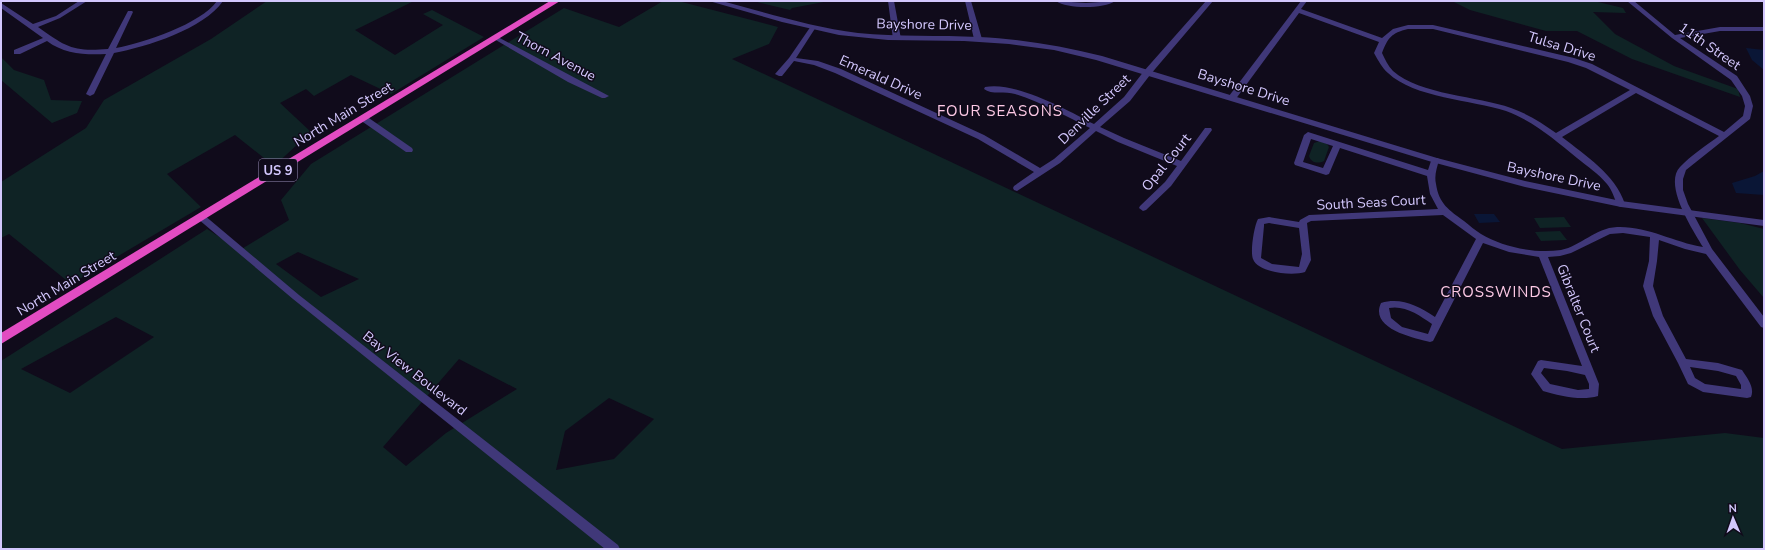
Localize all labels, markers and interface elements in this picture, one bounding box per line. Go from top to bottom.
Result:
street label: Bayshore Drive [876,14,972,35]
street label: 11th Street [1675,18,1745,75]
street label: Thorn Avenue [512,27,599,86]
street label: Tulsa Drive [1525,27,1598,66]
street label: Emerald Drive [836,51,925,104]
street label: Bayshore Drive [1195,64,1292,111]
street label: Denville Street [1054,70,1135,149]
street label: North Main Street [290,77,396,152]
district label: FOUR SEASONS [937,101,1063,121]
street label: Opal Court [1137,129,1196,195]
street label: Bayshore Drive [1505,157,1603,196]
road number: US 9 [259,159,297,181]
street label: South Seas Court [1316,190,1426,215]
street label: North Main Street [13,246,119,321]
street label: Gibralter Court [1552,261,1605,355]
district label: CROSSWINDS [1440,282,1552,302]
street label: Bay View Boulevard [359,327,471,420]
north arrow [1713,498,1753,538]
text: N [1728,501,1737,516]

